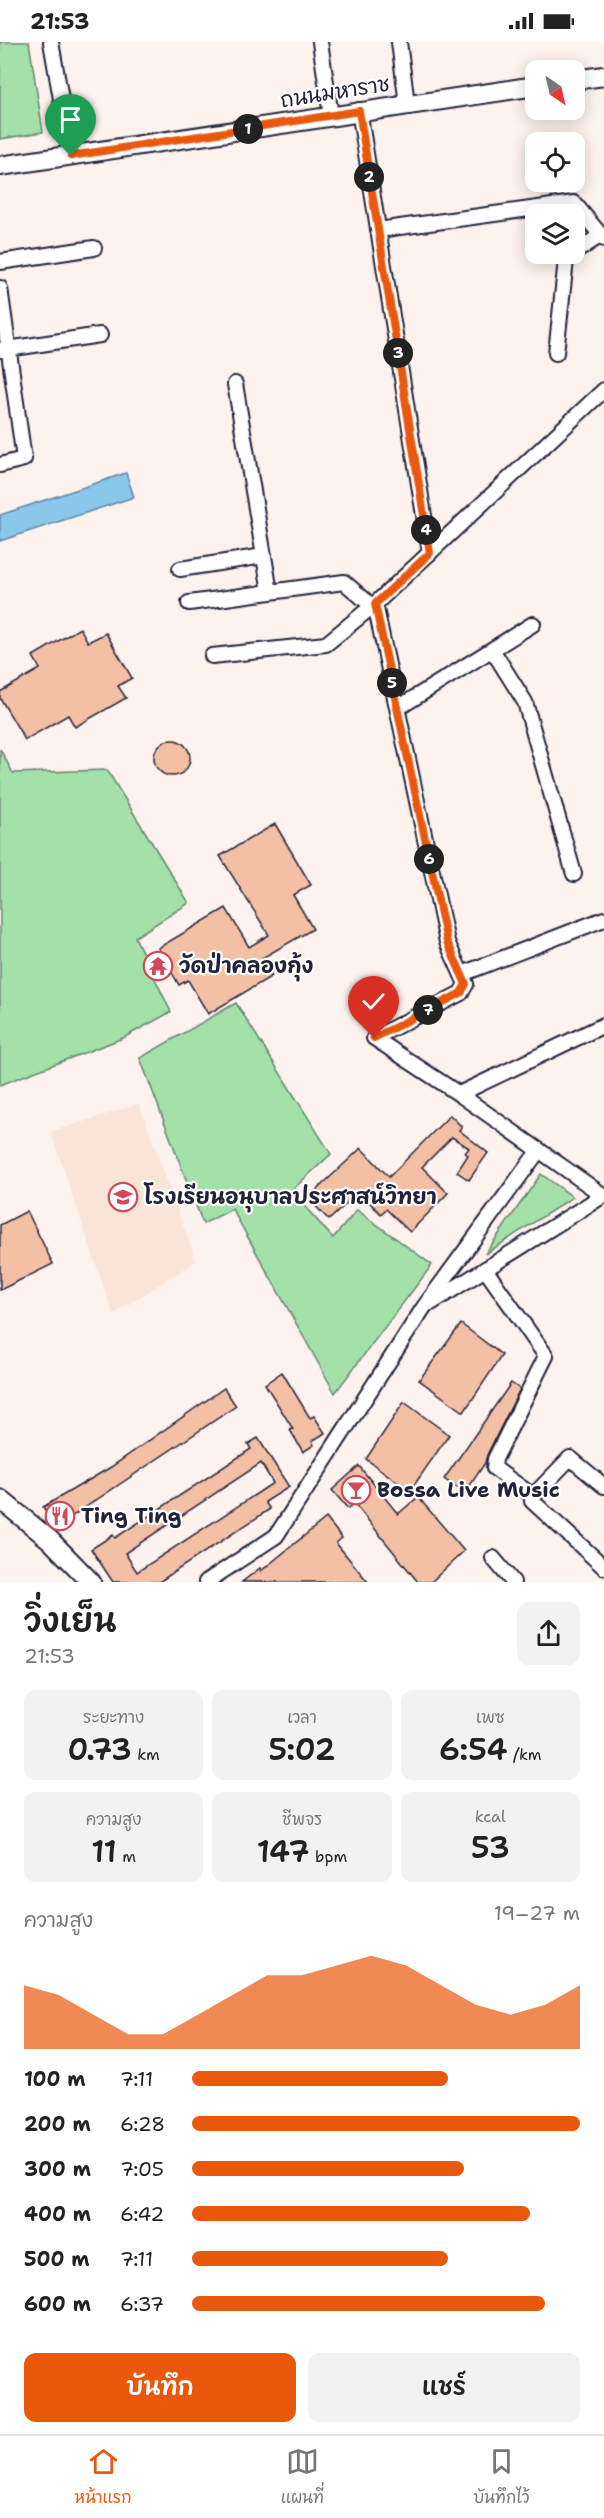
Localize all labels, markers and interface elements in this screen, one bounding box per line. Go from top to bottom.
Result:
text: 21:53 [30,7,90,36]
north arrow [525,60,585,120]
map controls [525,60,585,264]
street label: ถนนมหาราช [278,70,392,114]
pin [45,94,96,156]
icon: arrive [54,103,87,136]
pin: 1 [233,114,263,144]
text: 1 [244,118,252,139]
button: locate [525,132,585,192]
pin: 2 [354,162,384,192]
text: 2 [363,166,375,187]
button: layers [525,204,585,264]
pin: 3 [383,338,413,368]
text: 3 [392,342,404,363]
pin: 4 [411,515,441,545]
text: 4 [420,519,432,540]
pin: 5 [377,668,407,698]
text: 5 [387,672,397,693]
pin: 6 [414,844,444,874]
text: 6 [423,848,435,869]
temple icon: วัดป่าคลองกุ้ง [142,950,174,982]
place label: วัดป่าคลองกุ้ง [179,951,313,982]
pin [348,976,399,1038]
icon: check [357,985,390,1018]
pin: 7 [413,995,443,1025]
text: 7 [422,999,434,1020]
school or university icon: โรงเรียนอนุบาลประศาสน์วิทยา [107,1181,139,1213]
place label: โรงเรียนอนุบาลประศาสน์วิทยา [143,1182,437,1213]
bar icon: Bossa Live Music [340,1474,372,1506]
place label: Bossa Live Music [377,1476,560,1504]
restaurant icon: Ting Ting [44,1500,76,1532]
place label: Ting Ting [81,1502,181,1530]
text: วิ่งเย็น [24,1598,116,1643]
button: share [517,1602,580,1665]
text: 21:53 [24,1643,75,1669]
text: ระยะทาง [83,1707,144,1728]
text: เวลา [287,1707,317,1728]
text: เพซ [476,1707,505,1728]
text: 0.73 [67,1729,132,1770]
text: 5:02 [269,1729,335,1770]
text: 6:54 [439,1729,508,1770]
text: km [132,1744,160,1765]
text: /km [508,1744,542,1765]
text: kcal [475,1806,506,1827]
text: ความสูง [86,1809,141,1830]
text: ชีพจร [282,1809,322,1830]
text: 53 [471,1827,510,1868]
text: 11 [91,1831,117,1872]
text: 147 [257,1831,310,1872]
text: m [117,1846,136,1867]
text: bpm [310,1846,347,1867]
text: 19–27 m [494,1900,580,1926]
text: ความสูง [24,1907,93,1933]
text: 100 m [24,2066,86,2092]
text: 7:11 [120,2066,153,2092]
text: 200 m [24,2111,91,2137]
text: 6:28 [120,2111,165,2137]
text: 300 m [24,2156,91,2182]
text: 7:05 [120,2156,164,2182]
text: 400 m [24,2201,91,2227]
text: 6:42 [120,2201,164,2227]
text: 500 m [24,2246,90,2272]
text: 7:11 [120,2246,153,2272]
text: 600 m [24,2291,91,2317]
text: 6:37 [120,2291,164,2317]
button: บันทึก [24,2353,296,2422]
button: แชร์ [308,2353,580,2422]
tab: หน้าแรก [75,2445,132,2509]
tab: แผนที่ [281,2445,324,2509]
tab: บันทึกไว้ [473,2445,529,2509]

